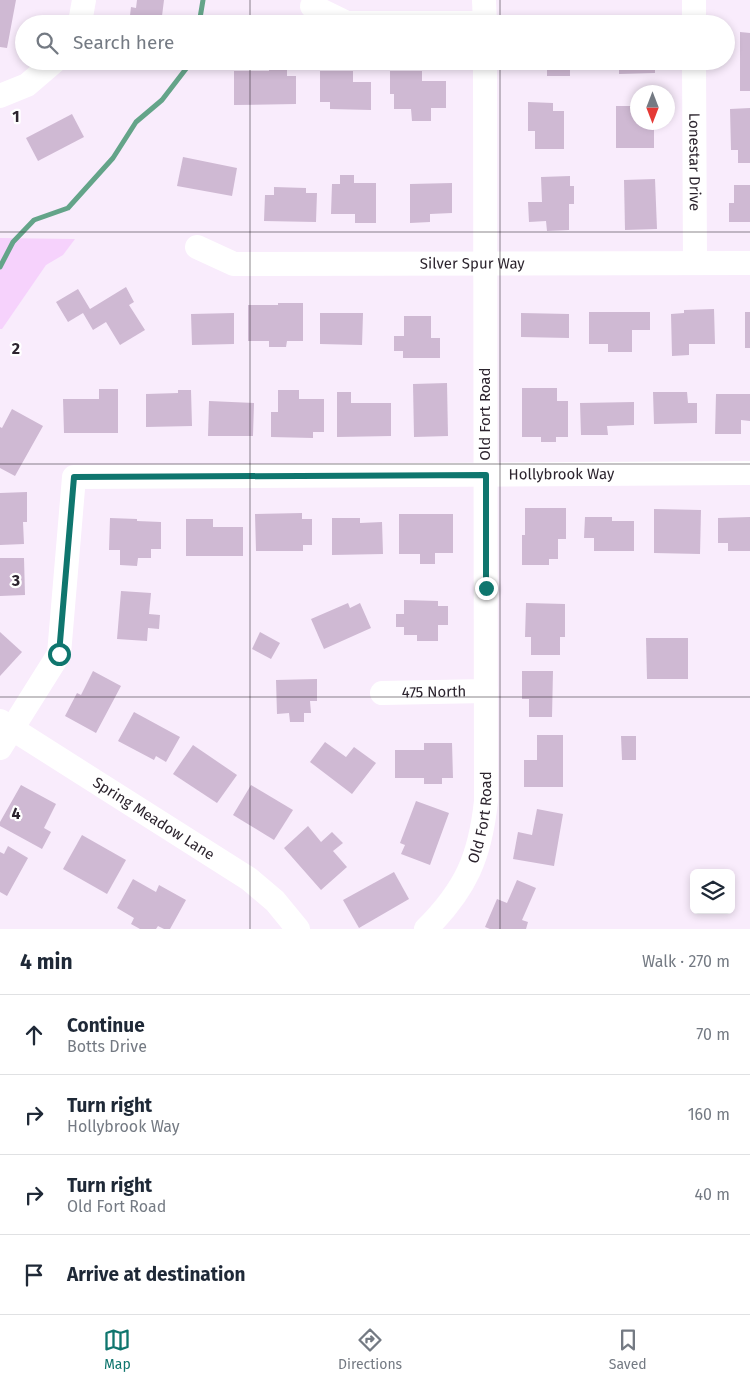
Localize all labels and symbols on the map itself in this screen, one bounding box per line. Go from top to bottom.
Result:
north arrow [630,85,675,130]
text: 1 [12,107,20,126]
street label: Lonestar Drive [685,113,704,211]
street label: Silver Spur Way [420,254,525,273]
text: 2 [12,339,20,358]
street label: Old Fort Road [476,367,494,461]
street label: Hollybrook Way [508,465,615,483]
text: 3 [11,571,20,590]
route end [475,577,498,600]
route start [48,643,71,666]
street label: 475 North [402,682,466,702]
street label: Old Fort Road [464,771,495,866]
street label: Spring Meadow Lane [89,773,218,864]
text: 4 [11,804,21,823]

